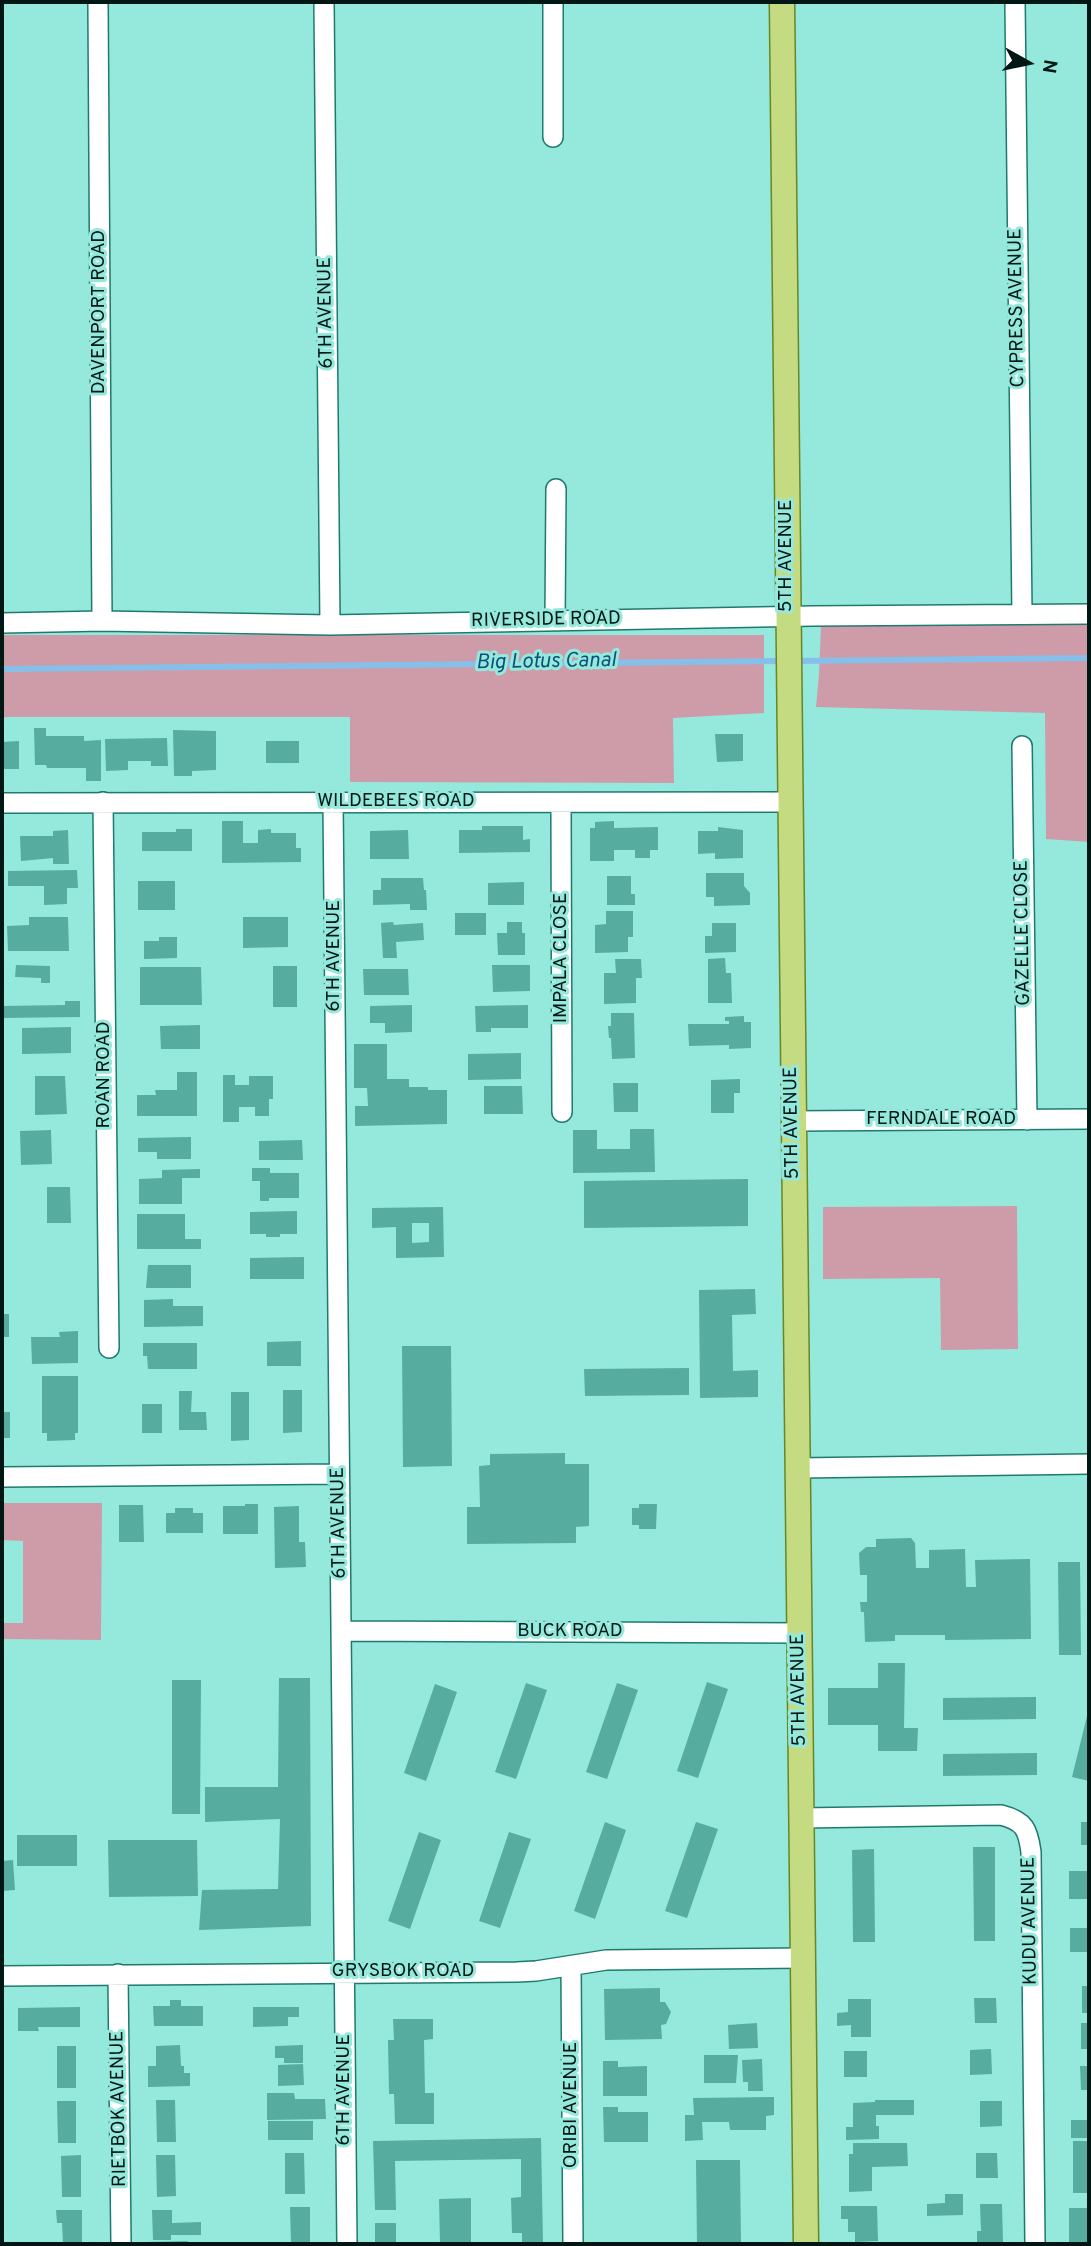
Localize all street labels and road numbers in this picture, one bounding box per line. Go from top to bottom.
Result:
street label: CYPRESS AVENUE [1005,228,1031,388]
street label: DAVENPORT ROAD [89,230,111,394]
street label: 6TH AVENUE [315,257,339,369]
street label: 5TH AVENUE [776,500,798,612]
street label: RIVERSIDE ROAD [471,608,621,634]
street label: WILDEBEES ROAD [317,791,475,813]
street label: GAZELLE CLOSE [1011,860,1037,1006]
street label: IMPALA CLOSE [551,893,573,1023]
street label: 6TH AVENUE [324,900,346,1012]
street label: ROAN ROAD [94,1021,116,1129]
street label: 5TH AVENUE [781,1066,805,1180]
street label: FERNDALE ROAD [866,1109,1016,1131]
street label: 6TH AVENUE [328,1467,352,1579]
street label: BUCK ROAD [517,1621,623,1643]
street label: 5TH AVENUE [788,1633,812,1747]
street label: KUDU AVENUE [1018,1857,1044,1985]
street label: GRYSBOK ROAD [332,1961,474,1983]
street label: RIETBOK AVENUE [107,2031,133,2187]
street label: 6TH AVENUE [334,2034,356,2146]
street label: ORIBI AVENUE [561,2042,583,2168]

